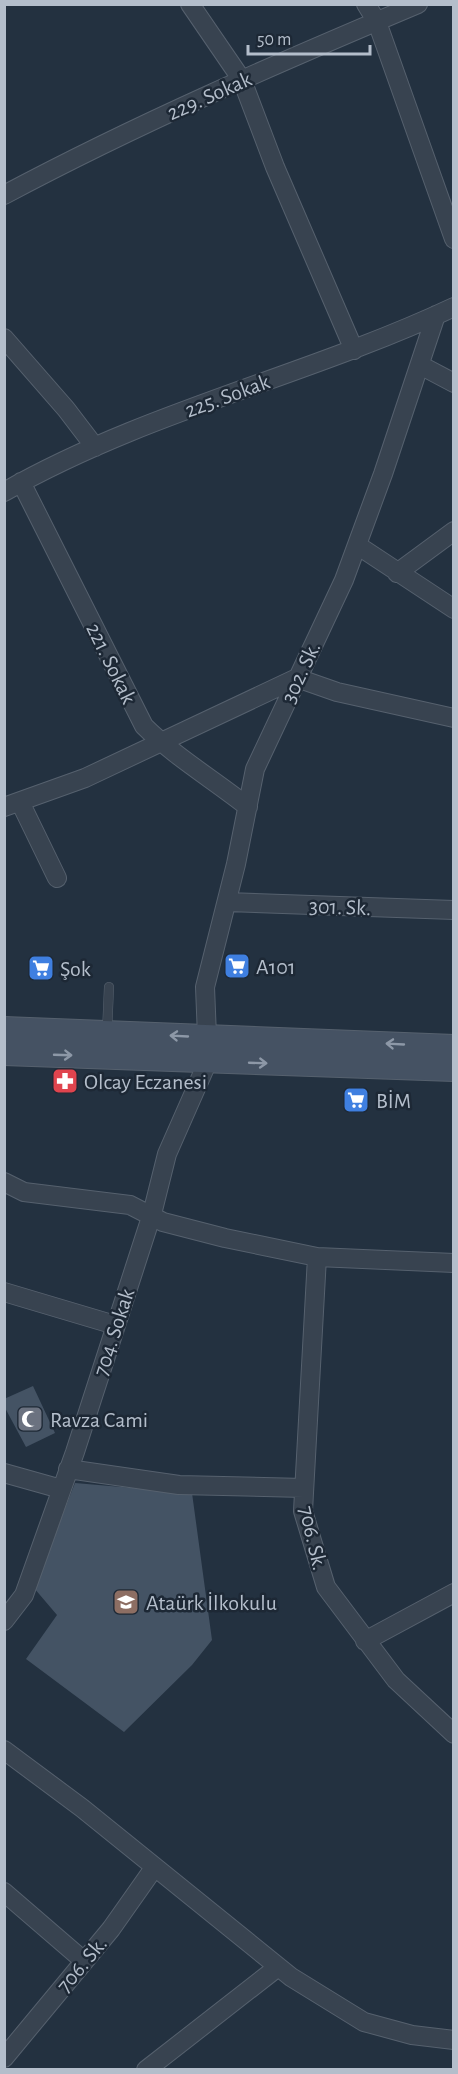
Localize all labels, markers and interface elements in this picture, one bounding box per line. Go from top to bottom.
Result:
scale bar [248,18,370,56]
text: 50 m [257,31,291,49]
street label: 229. Sokak [164,68,255,124]
street label: 225. Sokak [182,370,273,421]
street label: 221. Sokak [82,620,140,707]
street label: 302. Sk. [277,639,325,706]
street label: 301. Sk. [309,895,371,919]
supermarket icon: A101 [222,951,252,981]
supermarket icon: Şok [26,953,56,983]
place label: A101 [256,956,295,978]
place label: Şok [60,958,91,980]
one-way arrow [170,1031,190,1042]
one-way arrow [386,1039,406,1050]
one-way arrow [52,1049,72,1061]
one-way arrow [247,1057,267,1069]
pharmacy icon: Olcay Eczanesi [50,1066,80,1096]
place label: Olcay Eczanesi [84,1071,207,1093]
supermarket icon: BİM [341,1085,371,1115]
place label: BİM [376,1090,411,1112]
street label: 704. Sokak [89,1286,138,1379]
mosque icon: Ravza Cami [15,1404,45,1434]
place label: Ravza Cami [50,1409,148,1431]
street label: 706. Sk. [295,1504,331,1572]
school or university icon: Ataürk İlkokulu [111,1587,141,1617]
place label: Ataürk İlkokulu [146,1592,277,1614]
street label: 706. Sk. [52,1933,111,1997]

